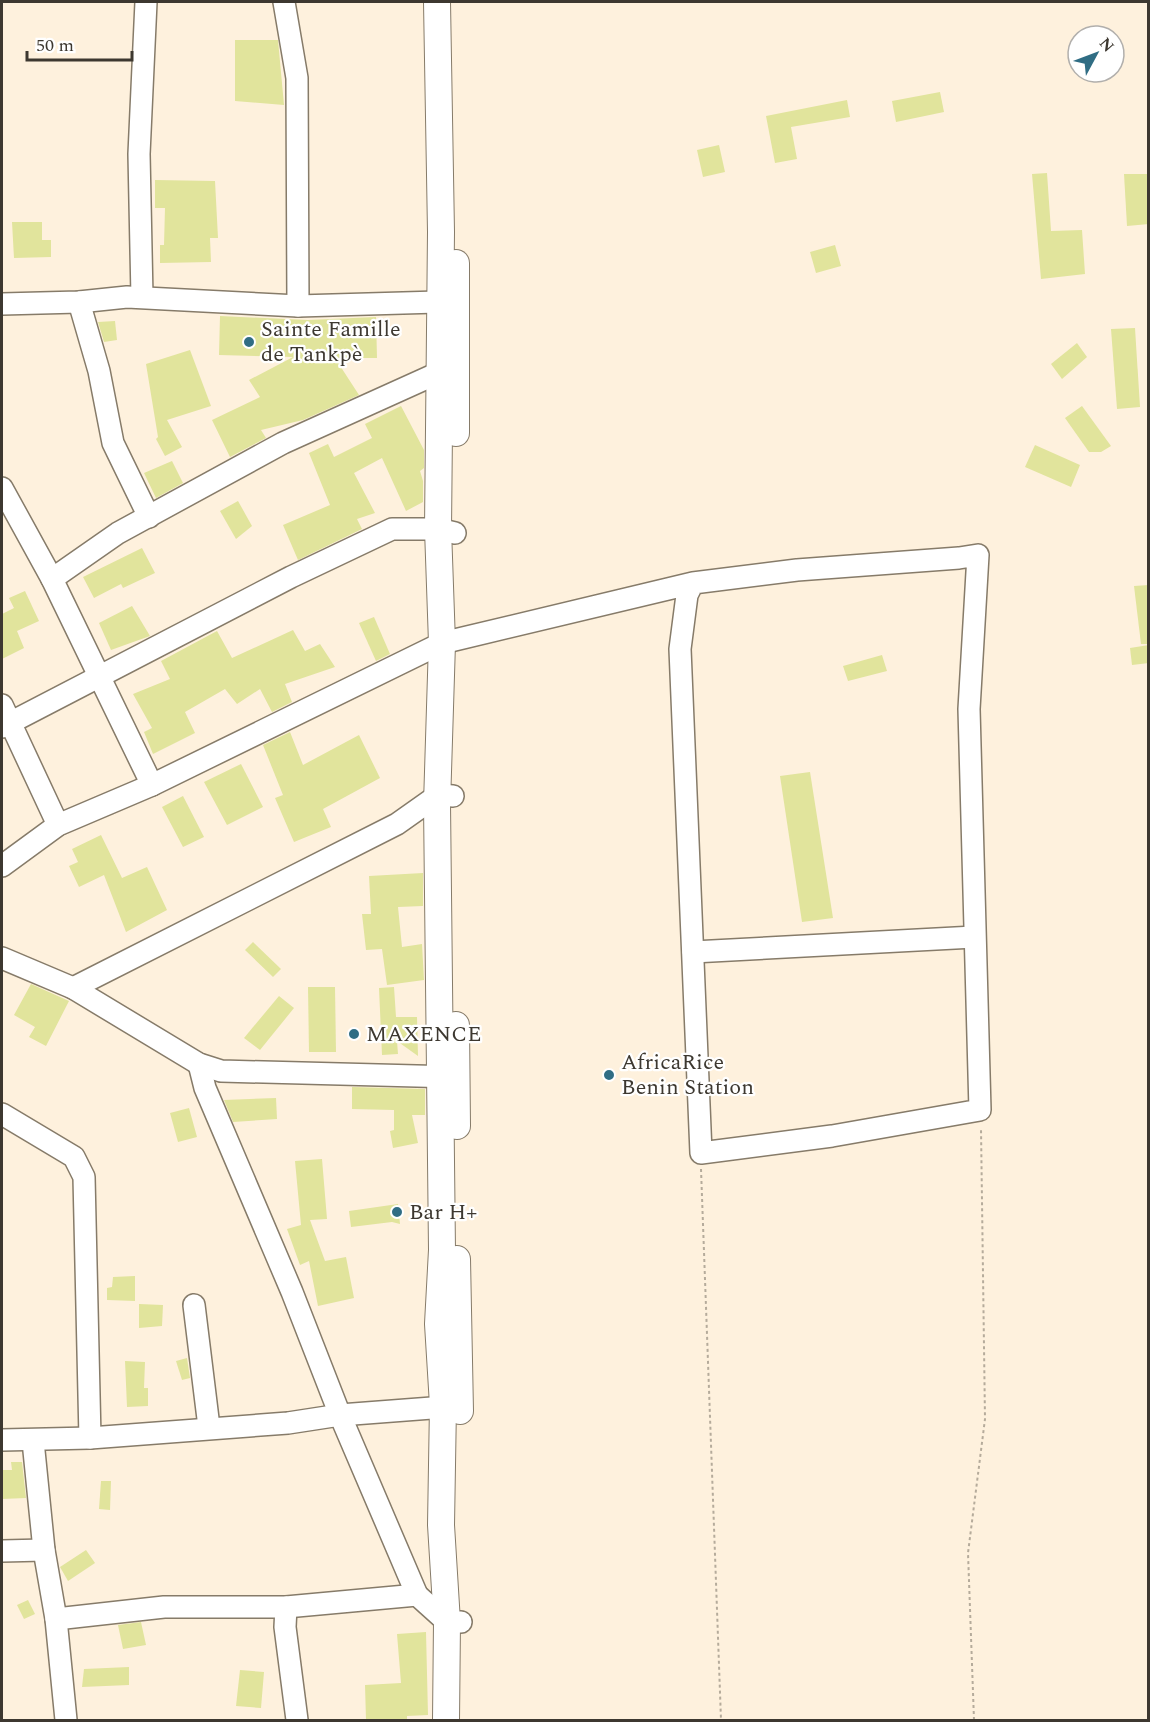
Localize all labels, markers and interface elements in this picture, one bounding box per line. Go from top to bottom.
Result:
scale bar [27,24,132,62]
north arrow [1066,24,1126,84]
text: 50 m [36,32,74,59]
text: N [1093,32,1120,58]
place label: Sainte Famille de Tankpè [261,313,401,371]
marker: Sainte Famille de Tankpè [242,335,256,349]
place label: MAXENCE [366,1018,482,1051]
marker: MAXENCE [347,1027,361,1041]
place label: AfricaRice Benin Station [621,1046,754,1104]
marker: AfricaRice Benin Station [602,1068,616,1082]
place label: Bar H+ [409,1196,477,1229]
marker: Bar H+ [390,1205,404,1219]

